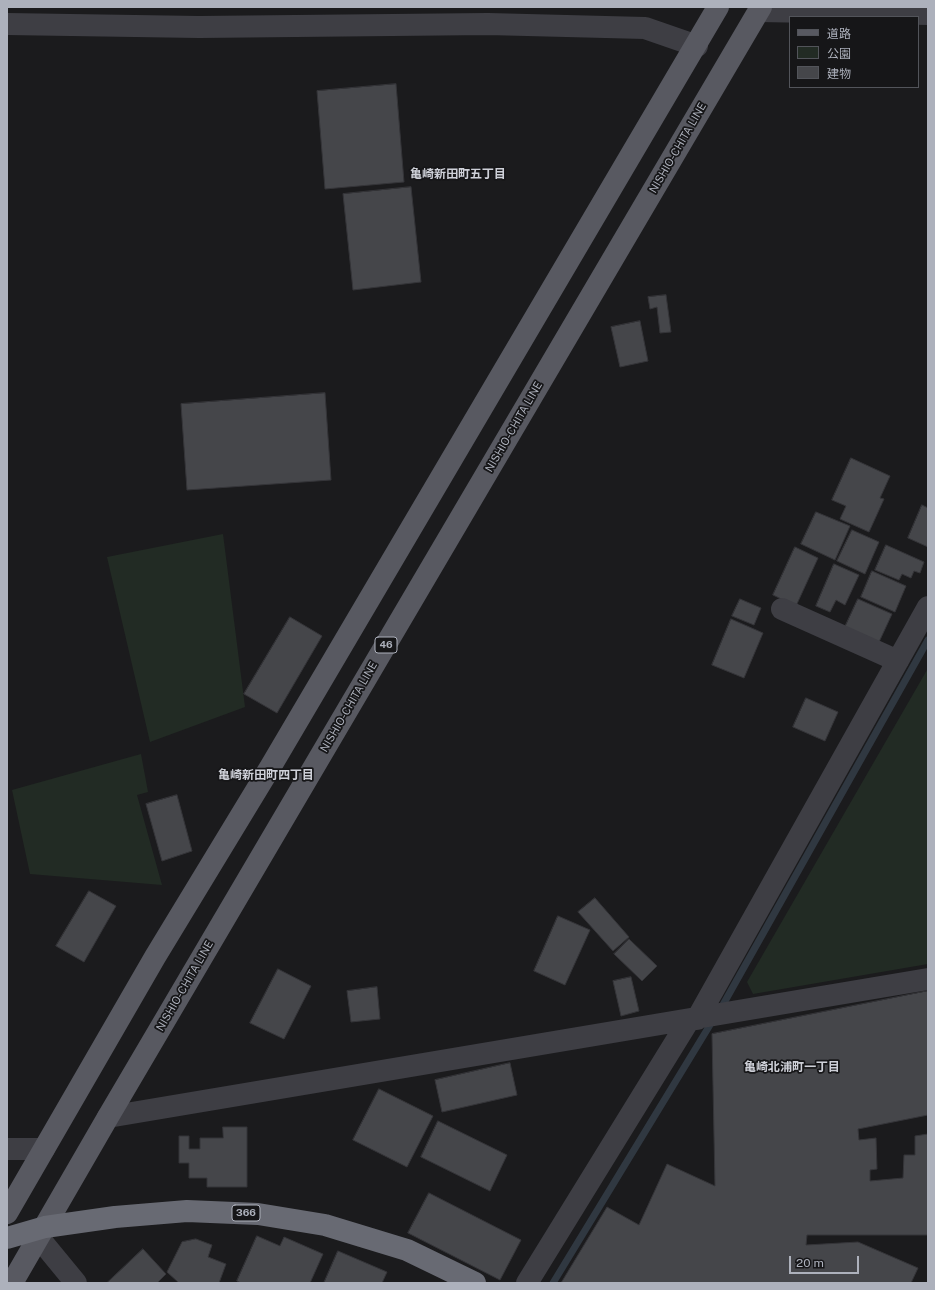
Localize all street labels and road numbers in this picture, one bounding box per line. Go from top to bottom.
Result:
street label: NISHIO-CHITA LINE [647,100,709,196]
street label: NISHIO-CHITA LINE [483,379,545,475]
road number: 46 [375,637,397,653]
street label: NISHIO-CHITA LINE [318,659,380,755]
street label: NISHIO-CHITA LINE [154,938,216,1034]
road number: 366 [232,1205,260,1221]

